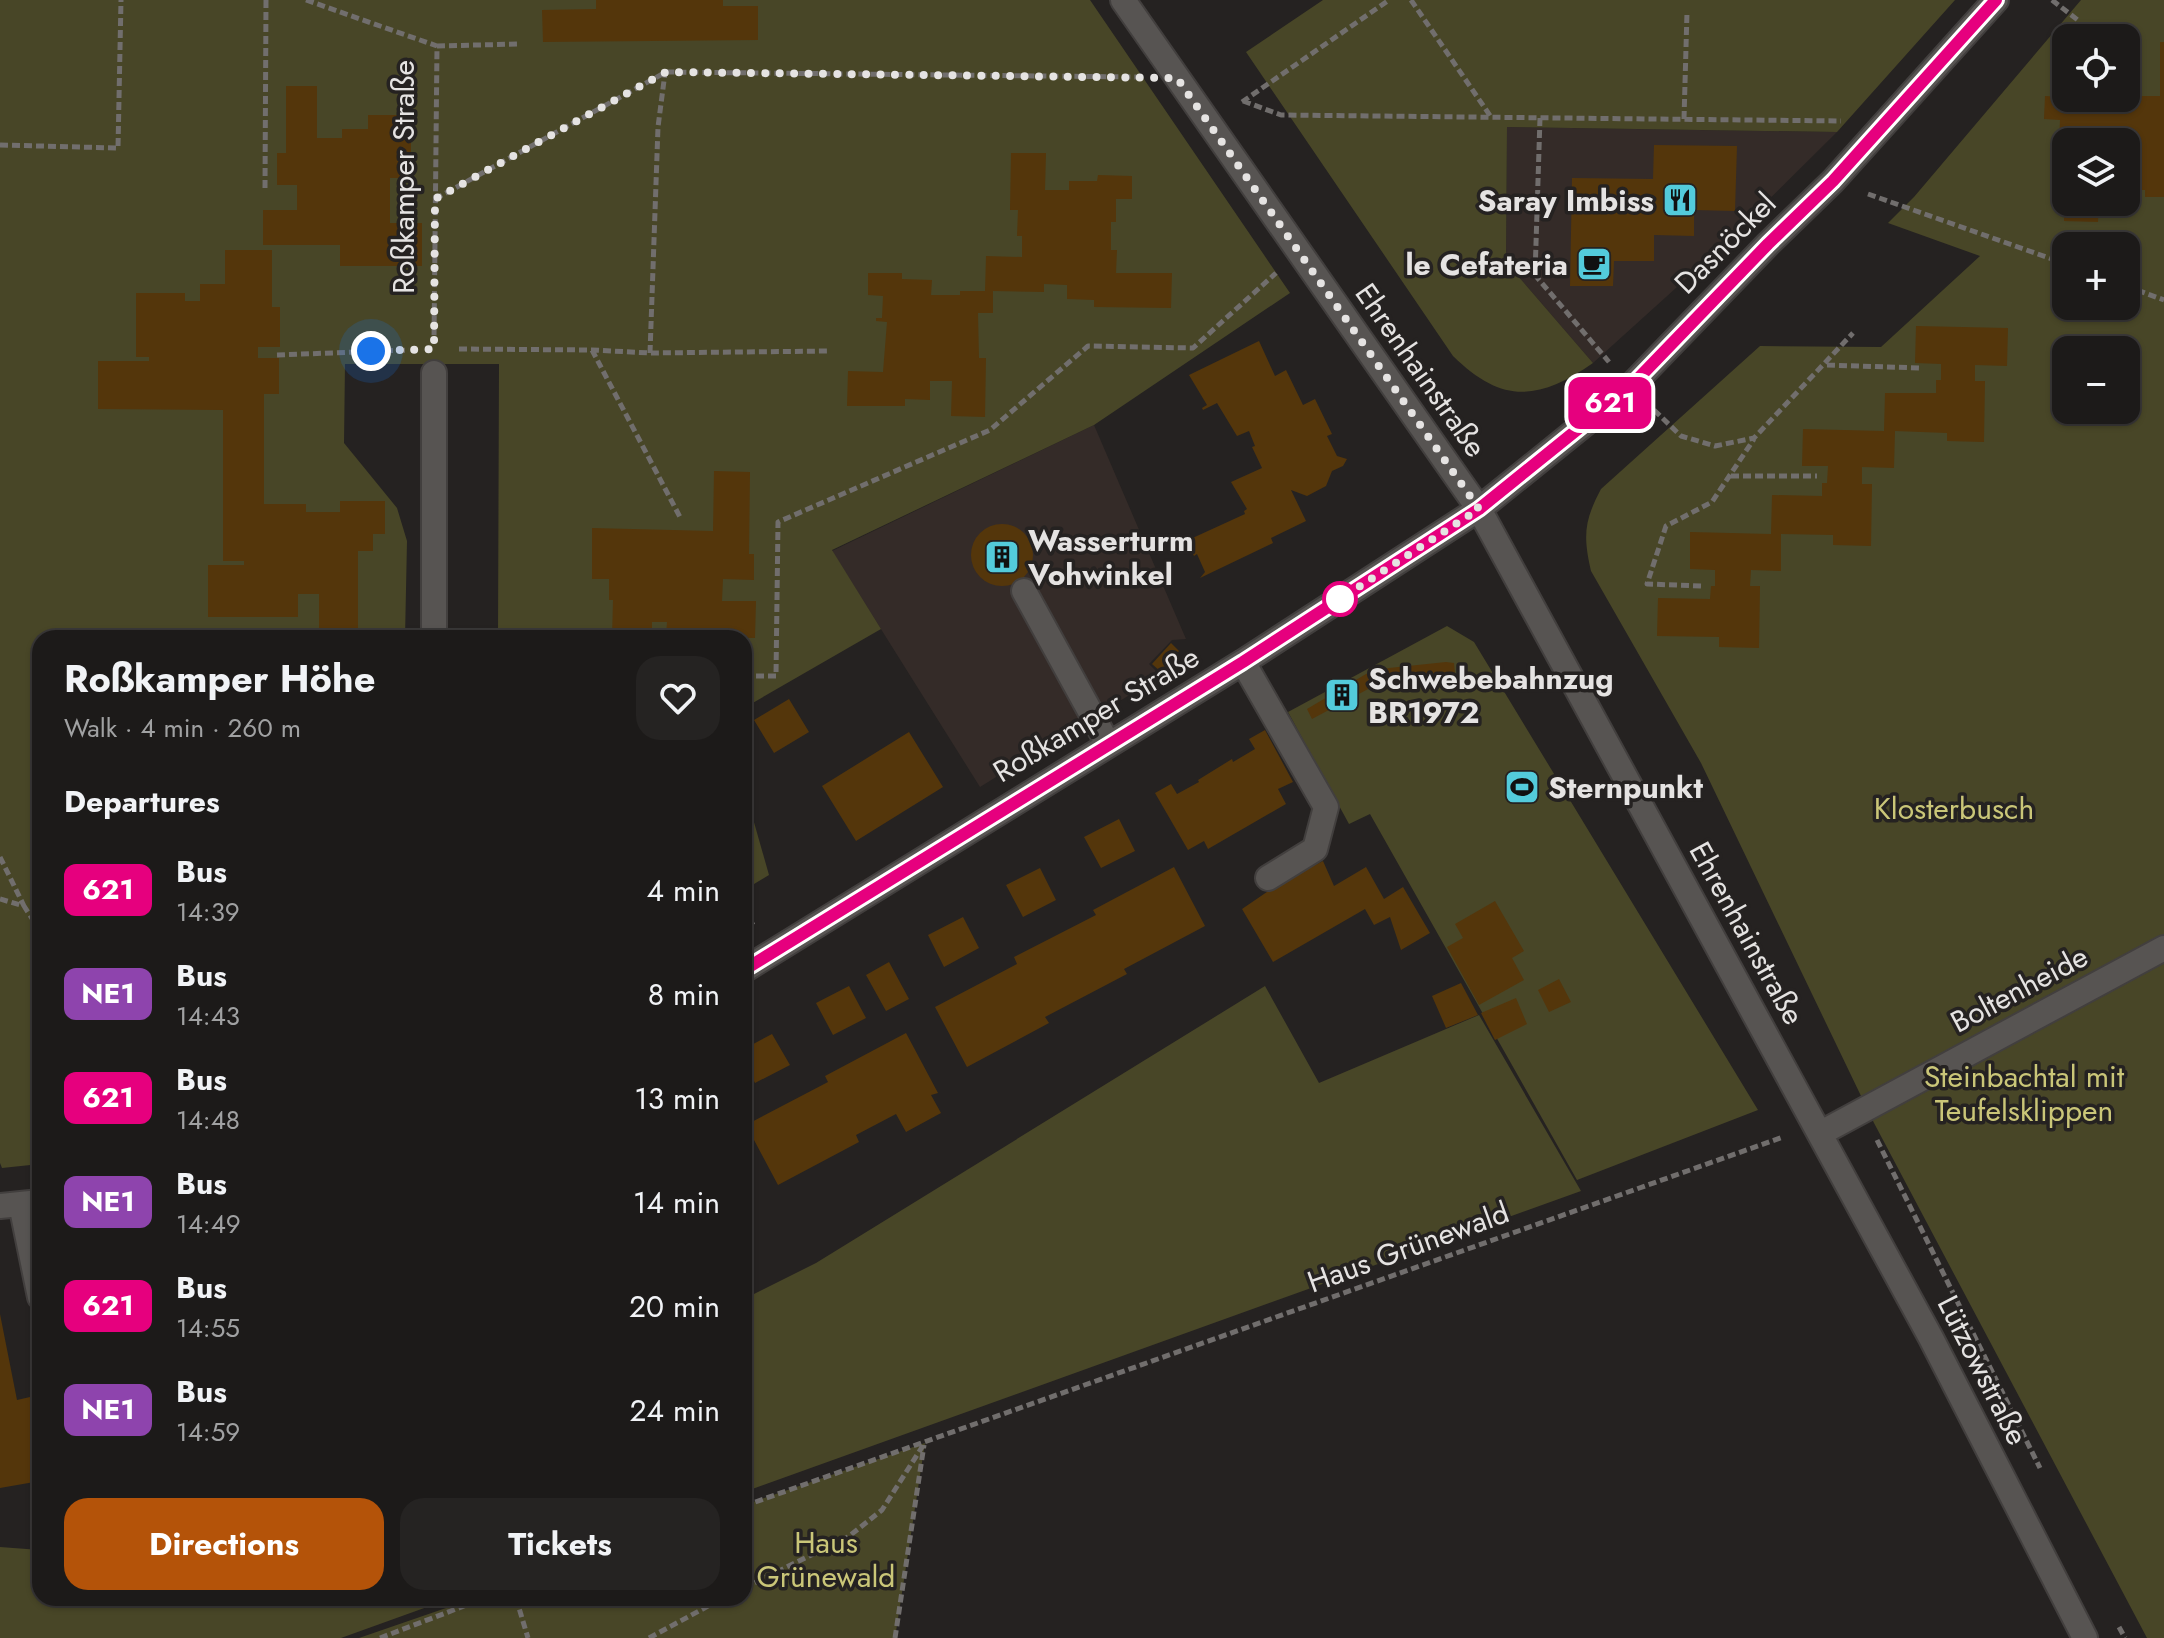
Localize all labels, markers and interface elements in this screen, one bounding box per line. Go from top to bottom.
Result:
map controls [2052,24,2140,424]
button: locate [2052,24,2140,112]
street label: Roßkamper Straße [382,60,425,294]
button: layers [2052,128,2140,216]
place label: Saray Imbiss [1478,179,1654,222]
restaurant icon: Saray Imbiss [1661,181,1699,219]
street label: Dasnöckel [1664,182,1786,304]
button: + [2052,232,2140,320]
place label: le Cefateria [1405,243,1568,286]
cafe icon: le Cefateria [1575,245,1613,283]
street label: Ehrenhainstraße [1345,274,1497,466]
your location [351,331,391,371]
button: − [2052,336,2140,424]
line badge: 621 [1564,377,1656,429]
text: 621 [1584,382,1636,423]
place label: Wasserturm Vohwinkel [1027,519,1194,596]
building icon: Wasserturm Vohwinkel [983,538,1021,576]
unlabelled marker [1323,582,1357,616]
street label: Roßkamper Straße [985,635,1207,793]
text: Roßkamper Höhe [64,651,375,706]
button: heart [636,656,720,740]
place label: Schwebebahnzug BR1972 [1368,657,1614,734]
building icon: Schwebebahnzug BR1972 [1323,676,1361,714]
text: Walk · 4 min · 260 m [64,709,301,747]
place label: Sternpunkt [1548,766,1703,809]
sports icon: Sternpunkt [1503,768,1541,806]
text: Departures [64,780,220,823]
park label: Klosterbusch [1874,787,2034,830]
street label: Ehrenhainstraße [1679,834,1815,1032]
text: Bus [176,850,227,893]
text: 621 [82,869,134,910]
text: 4 min [647,869,720,912]
text: 14:39 [176,893,240,931]
street label: Boltenheide [1943,935,2095,1043]
text: Bus [176,954,227,997]
text: NE1 [81,973,135,1014]
text: 8 min [648,973,720,1016]
text: 14:43 [176,997,240,1035]
park label: Steinbachtal mit Teufelsklippen [1924,1055,2125,1132]
text: Bus [176,1058,227,1101]
text: 621 [82,1077,134,1118]
text: 13 min [634,1077,720,1120]
text: 14:48 [176,1101,240,1139]
text: Bus [176,1162,227,1205]
text: NE1 [81,1181,135,1222]
text: 14 min [633,1181,720,1224]
street label: Haus Grünewald [1301,1191,1515,1303]
text: 14:49 [176,1205,241,1243]
text: Bus [176,1266,227,1309]
text: 621 [82,1285,134,1326]
text: 20 min [629,1285,720,1328]
street label: Lützowstraße [1927,1288,2039,1452]
text: 14:55 [176,1309,240,1347]
text: Bus [176,1370,227,1413]
text: NE1 [81,1389,135,1430]
text: 24 min [629,1389,720,1432]
text: 14:59 [176,1413,240,1451]
button: Directions [64,1498,384,1590]
button: Tickets [400,1498,720,1590]
park label: Haus Grünewald [757,1521,895,1598]

